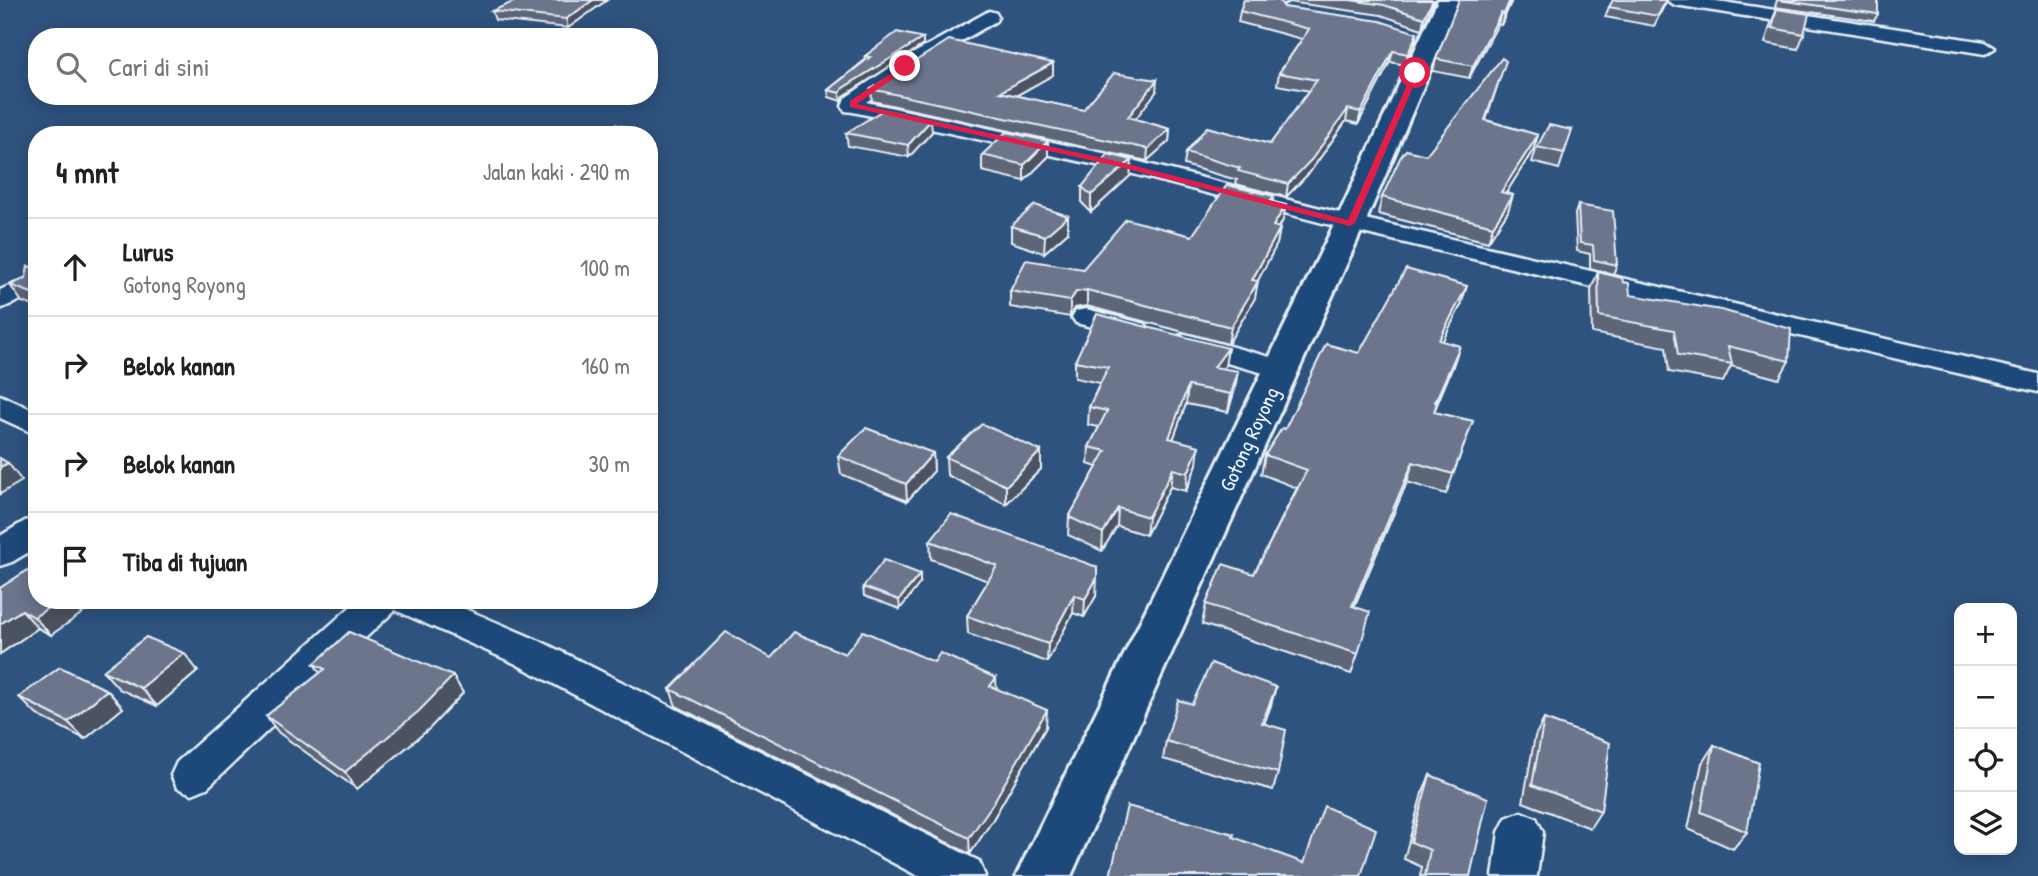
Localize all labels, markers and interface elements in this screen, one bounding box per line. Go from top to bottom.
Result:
search box [28,28,658,105]
icon: search [52,48,90,86]
text: Cari di sini [108,49,210,84]
route end [889,50,920,81]
route start [1399,57,1430,88]
text: 4 mnt [56,152,118,192]
text: Jalan kaki · 290 m [483,156,630,187]
text: Lurus [123,234,174,269]
icon: ahead [56,248,94,286]
text: 100 m [580,252,630,283]
text: Gotong Royong [123,269,246,300]
icon: right [56,346,94,384]
text: Belok kanan [123,348,235,383]
text: 160 m [581,350,630,381]
street label: Gotong Royong [1212,382,1286,496]
icon: right [56,444,94,482]
text: Belok kanan [123,446,235,481]
text: 30 m [588,448,630,479]
icon: arrive [56,542,94,580]
text: Tiba di tujuan [123,544,248,579]
map controls [1954,603,2017,855]
button: + [1954,603,2017,666]
button: − [1954,666,2017,729]
button: locate [1954,729,2017,792]
button: layers [1954,792,2017,855]

